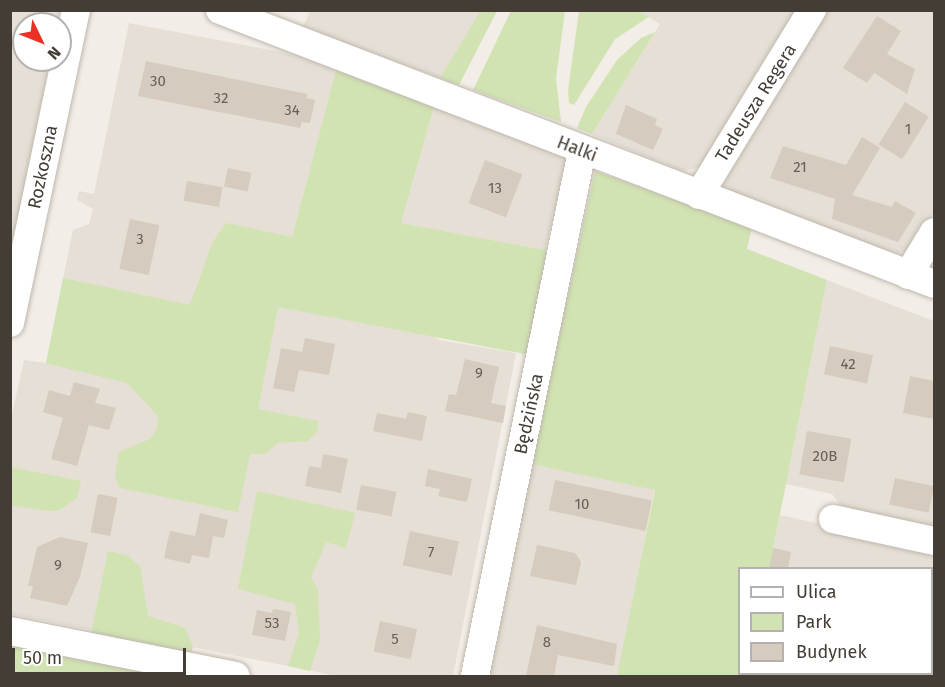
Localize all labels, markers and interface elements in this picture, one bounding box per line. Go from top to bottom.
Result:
north arrow [12,12,72,72]
street label: Tadeusza Regera [711,40,801,166]
text: N [44,43,65,64]
house number: 30 [150,73,166,91]
house number: 32 [214,90,228,108]
house number: 34 [284,102,300,120]
house number: 1 [905,121,911,139]
street label: Rozkoszna [24,123,62,211]
street label: Halki [554,131,600,167]
house number: 21 [793,159,807,177]
house number: 13 [488,180,502,198]
house number: 3 [136,231,144,249]
house number: 42 [840,356,856,374]
house number: 9 [475,365,483,383]
street label: Będzińska [510,372,548,456]
house number: 20B [813,448,837,466]
house number: 10 [575,496,589,514]
house number: 7 [428,544,434,562]
house number: 9 [54,557,62,575]
legend [738,567,933,675]
text: Ulica [796,581,836,603]
text: Park [796,611,831,633]
house number: 53 [265,615,279,633]
house number: 5 [391,631,399,649]
house number: 8 [543,634,551,652]
scale bar [15,636,189,674]
text: Budynek [796,641,867,663]
text: 50 m [23,647,62,669]

